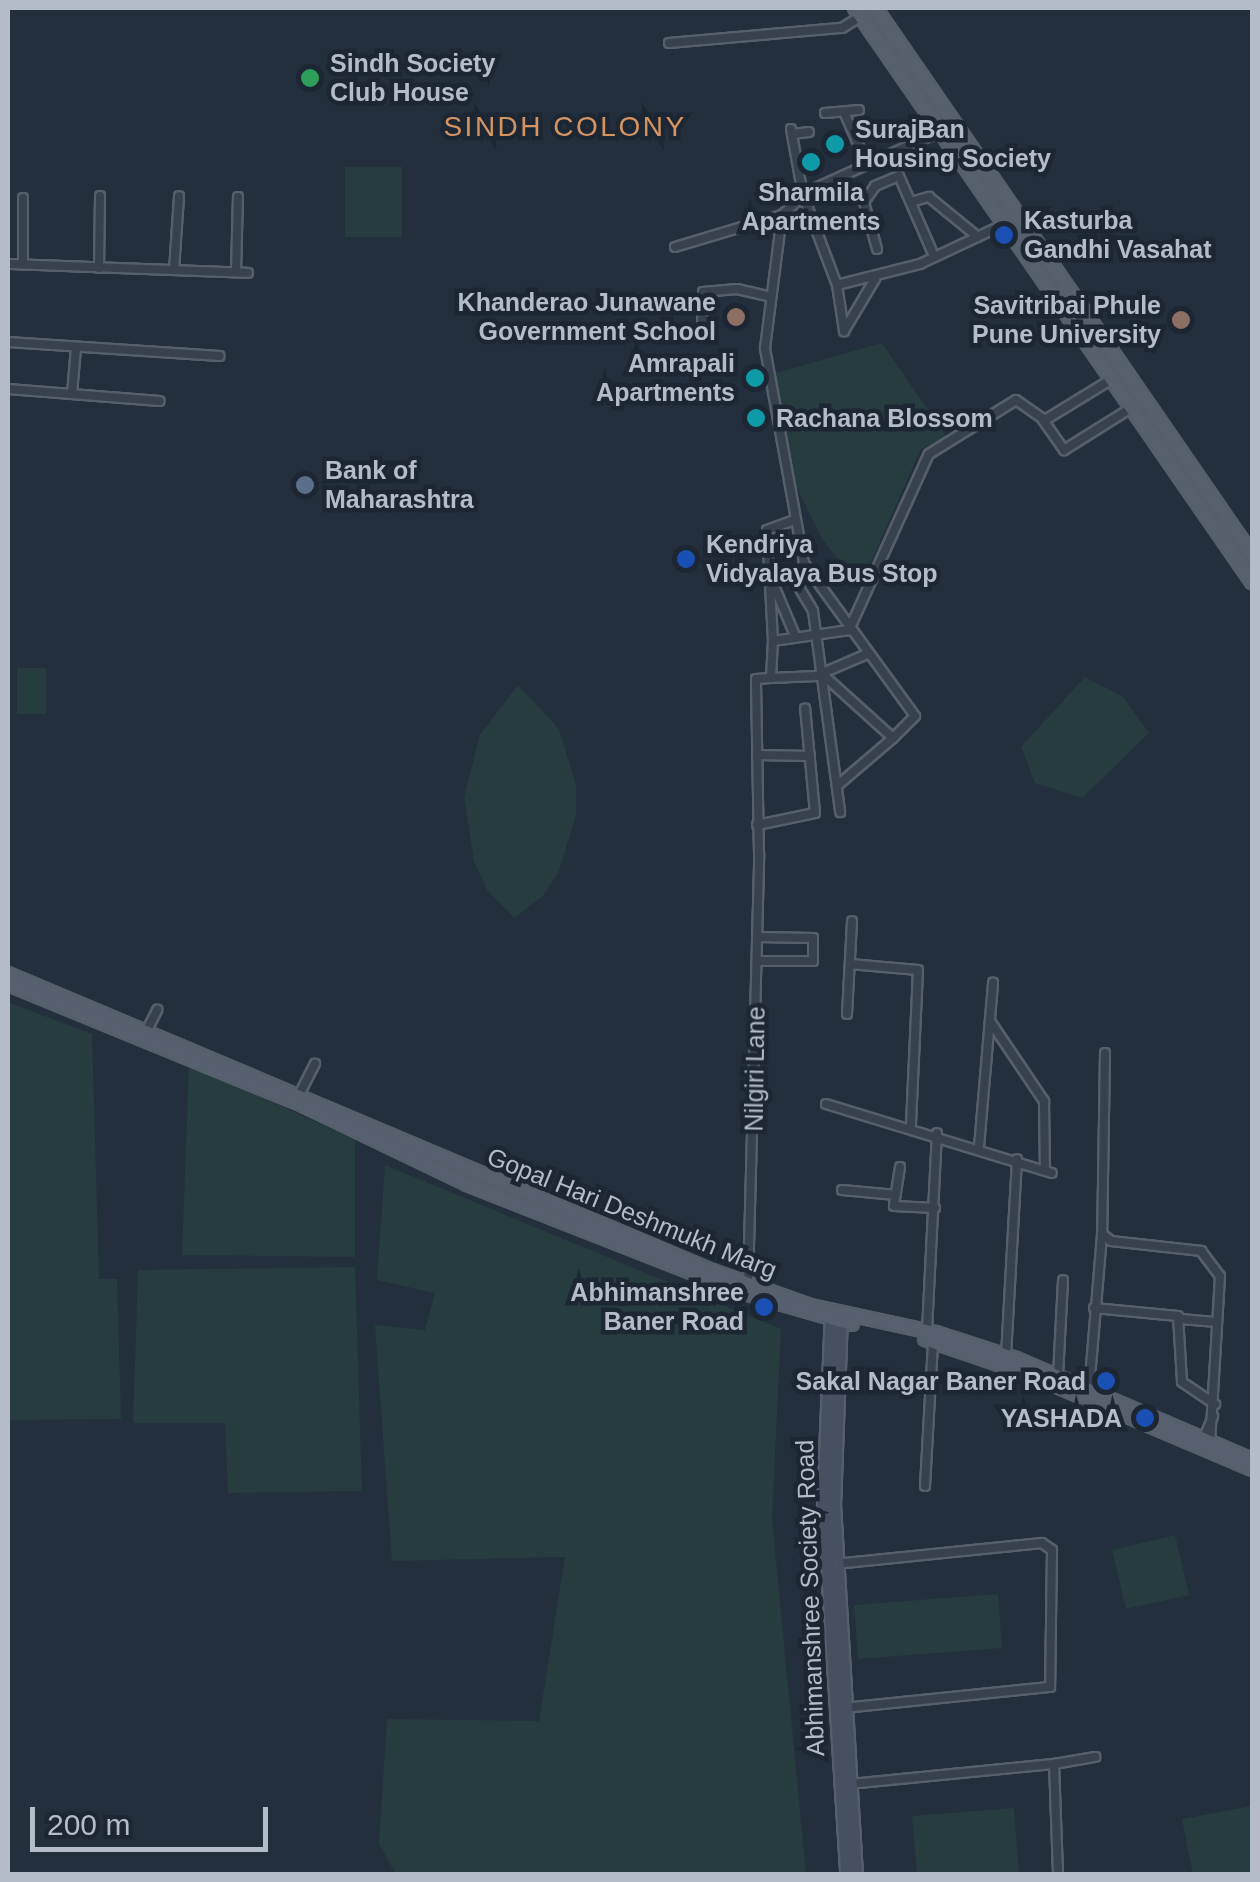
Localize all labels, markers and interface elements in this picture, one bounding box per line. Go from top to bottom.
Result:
place label: Sindh Society Club House [330,49,495,108]
marker: Sindh Society Club House [299,67,321,89]
district label: SINDH COLONY [443,110,687,144]
place label: SurajBan Housing Society [855,115,1051,174]
marker: SurajBan Housing Society [824,133,846,155]
marker: Sharmila Apartments [800,151,822,173]
place label: Sharmila Apartments [742,178,880,237]
place label: Kasturba Gandhi Vasahat [1024,206,1212,265]
marker: Kasturba Gandhi Vasahat [993,224,1015,246]
place label: Khanderao Junawane Government School [458,288,716,347]
place label: Savitribai Phule Pune University [972,291,1161,350]
marker: Khanderao Junawane Government School [725,306,747,328]
marker: Savitribai Phule Pune University [1170,309,1192,331]
place label: Amrapali Apartments [596,349,735,408]
marker: Amrapali Apartments [744,367,766,389]
place label: Rachana Blossom [776,403,993,433]
marker: Rachana Blossom [745,407,767,429]
place label: Bank of Maharashtra [325,456,474,515]
marker: Bank of Maharashtra [294,474,316,496]
place label: Kendriya Vidyalaya Bus Stop [706,530,938,589]
marker: Kendriya Vidyalaya Bus Stop [675,548,697,570]
street label: Nilgiri Lane [739,1006,771,1132]
street label: Gopal Hari Deshmukh Marg [483,1141,781,1285]
place label: Abhimanshree Baner Road [570,1278,744,1337]
marker: Abhimanshree Baner Road [753,1296,775,1318]
place label: Sakal Nagar Baner Road [796,1366,1086,1396]
marker: Sakal Nagar Baner Road [1095,1370,1117,1392]
place label: YASHADA [1001,1403,1122,1433]
marker: YASHADA [1132,1405,1158,1431]
street label: Abhimanshree Society Road [789,1439,831,1757]
scale bar [35,1787,272,1849]
text: 200 m [47,1808,130,1841]

